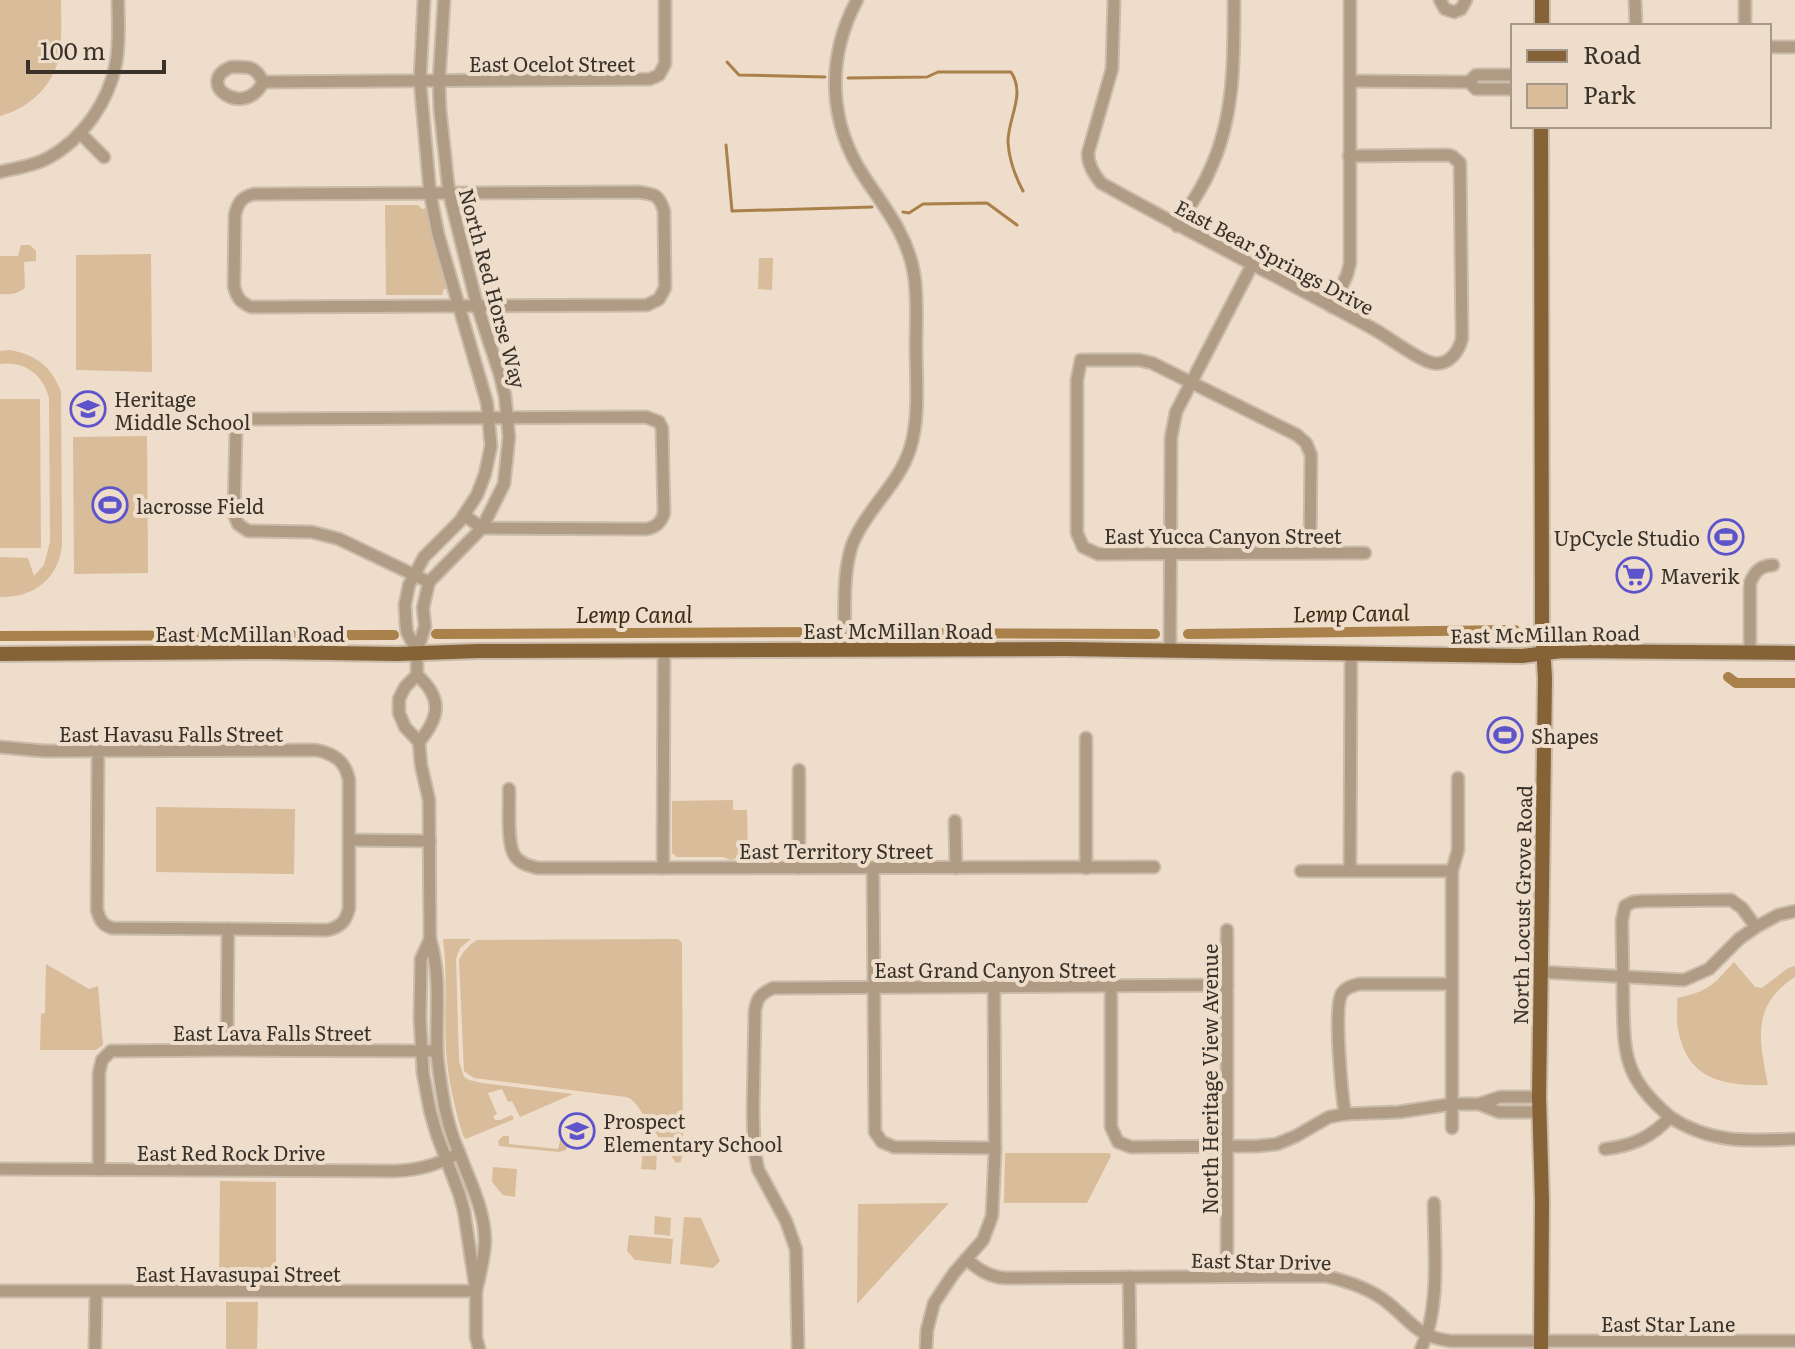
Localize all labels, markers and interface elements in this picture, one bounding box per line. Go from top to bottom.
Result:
scale bar [28,24,164,74]
legend [1511,24,1771,128]
text: 100 m [40,32,106,67]
text: Road [1583,36,1642,71]
street label: East Ocelot Street [469,48,635,78]
text: Park [1583,76,1636,111]
street label: North Red Horse Way [453,185,535,392]
street label: East Bear Springs Drive [1170,191,1380,321]
place label: Heritage Middle School [114,383,251,436]
school or university icon: Heritage Middle School [69,390,107,428]
sports icon: lacrosse Field [91,486,129,524]
place label: lacrosse Field [136,490,264,520]
sports icon: UpCycle Studio [1707,518,1745,556]
street label: East Yucca Canyon Street [1104,520,1342,550]
place label: UpCycle Studio [1554,522,1700,552]
supermarket icon: Maverik [1615,556,1653,594]
place label: Maverik [1660,560,1740,590]
water label: Lemp Canal [1292,594,1411,630]
water label: Lemp Canal [575,597,693,630]
street label: East McMillan Road [803,615,993,645]
street label: East McMillan Road [1450,616,1640,650]
street label: East McMillan Road [155,618,345,648]
sports icon: Shapes [1486,716,1524,754]
street label: East Havasu Falls Street [59,718,283,748]
place label: Shapes [1531,720,1598,750]
street label: North Locust Grove Road [1504,785,1538,1025]
street label: East Territory Street [739,835,933,865]
street label: North Heritage View Avenue [1194,944,1224,1214]
street label: East Grand Canyon Street [874,954,1116,984]
street label: East Lava Falls Street [172,1017,372,1047]
place label: Prospect Elementary School [603,1105,783,1158]
school or university icon: Prospect Elementary School [558,1112,596,1150]
street label: East Red Rock Drive [137,1137,325,1167]
street label: East Star Drive [1191,1244,1331,1276]
street label: East Havasupai Street [135,1258,341,1288]
street label: East Star Lane [1601,1308,1735,1338]

